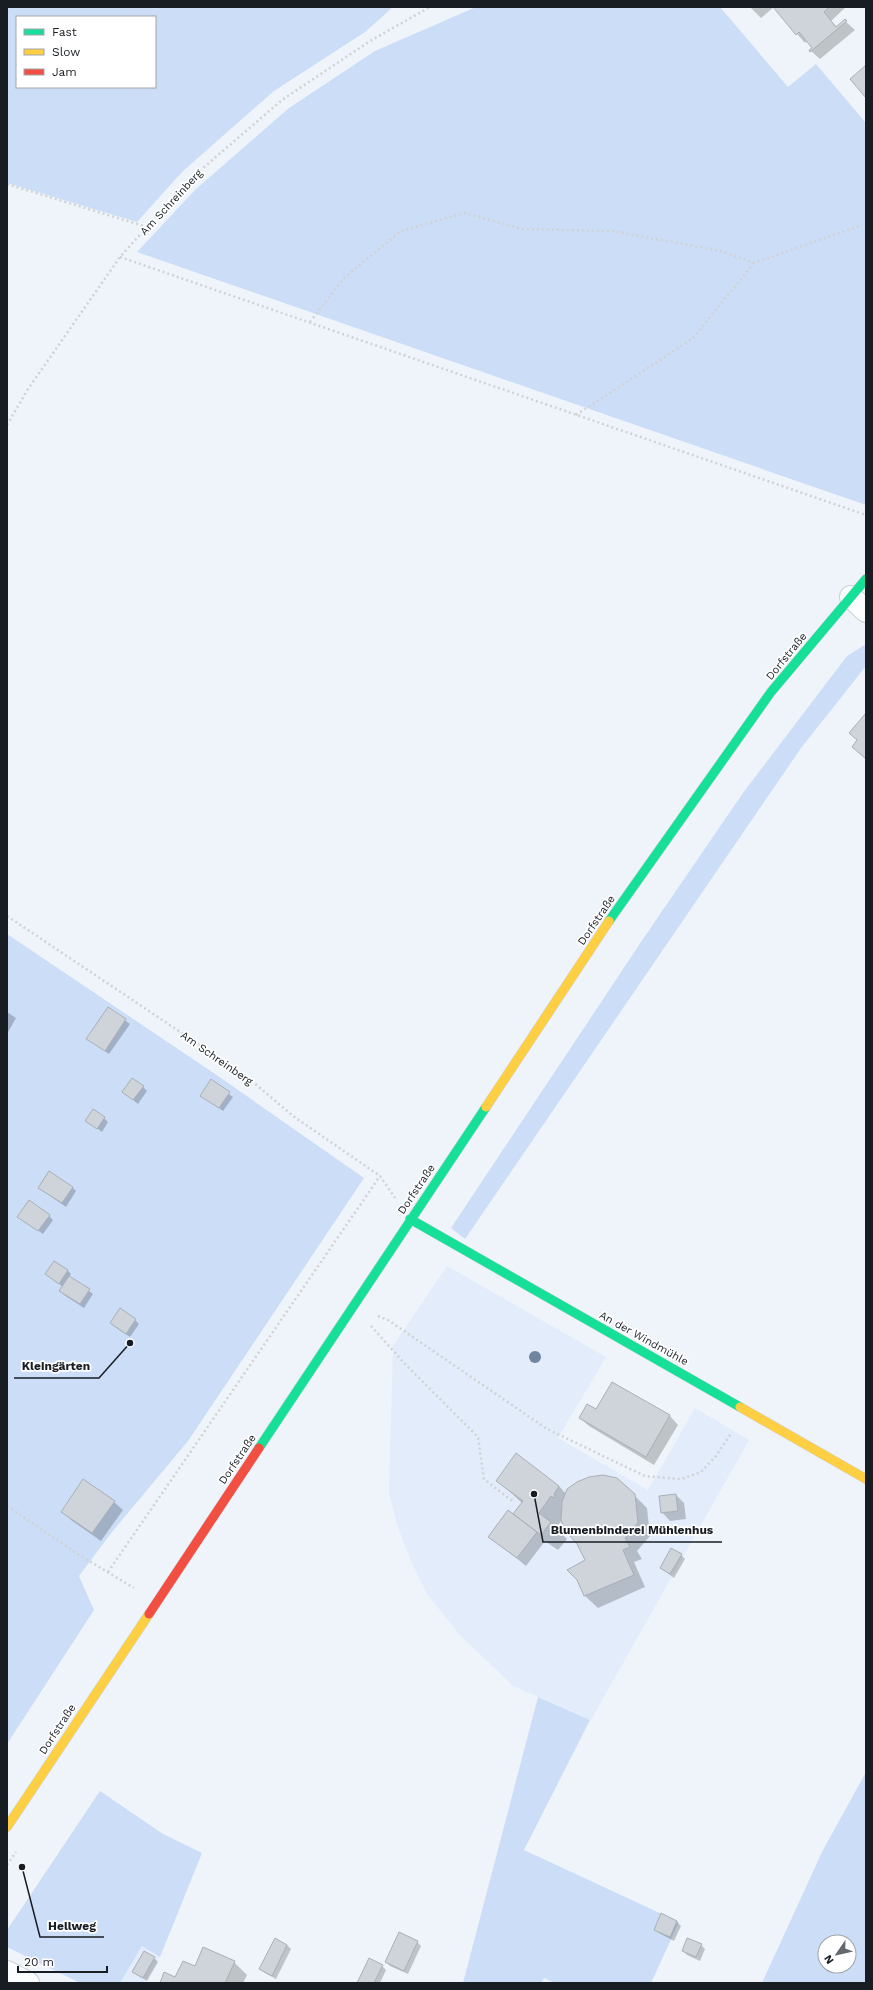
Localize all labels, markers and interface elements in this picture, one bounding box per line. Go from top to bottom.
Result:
legend [16,16,156,88]
text: Fast [52,25,77,39]
text: Slow [52,45,80,59]
text: Jam [52,65,77,79]
street label: Am Schreinberg [138,167,205,238]
street label: Dorfstraße [763,630,810,683]
street label: Dorfstraße [575,893,618,948]
street label: Am Schreinberg [178,1029,255,1088]
street label: Dorfstraße [395,1162,438,1217]
street label: An der Windmühle [597,1309,691,1368]
callout: Kleingärten [14,1354,99,1378]
text: Kleingärten [22,1359,90,1373]
street label: Dorfstraße [216,1432,259,1487]
callout: Blumenbinderei Mühlenhus [543,1518,722,1542]
text: Blumenbinderei Mühlenhus [551,1523,714,1537]
street label: Dorfstraße [36,1702,79,1757]
callout: Hellweg [40,1913,104,1937]
text: Hellweg [48,1919,96,1933]
north arrow [817,1934,857,1974]
scale bar [18,1948,107,1974]
text: N [821,1952,837,1966]
text: 20 m [24,1955,54,1969]

